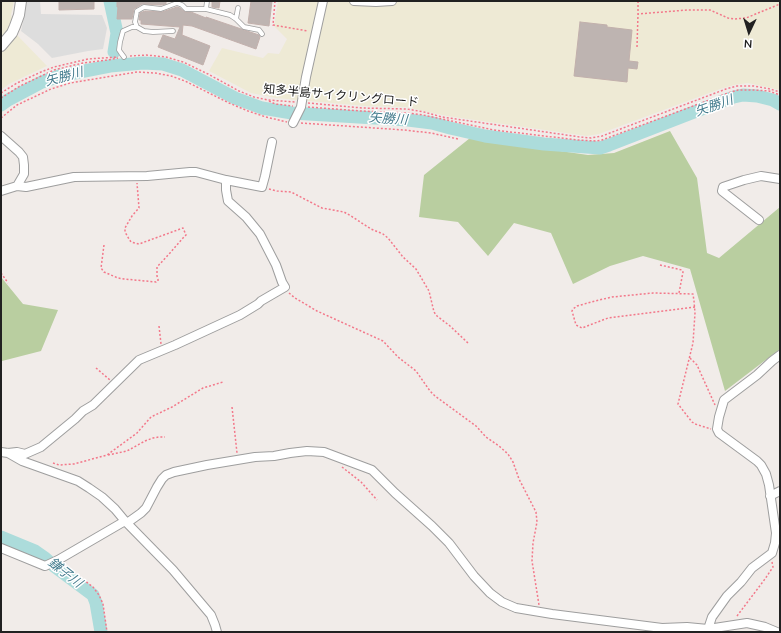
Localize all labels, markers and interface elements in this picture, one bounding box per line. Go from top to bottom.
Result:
north arrow [729,12,769,52]
text: N [744,37,753,51]
water label: 矢勝川 [43,64,85,90]
street label: 知多半島サイクリングロード [263,82,419,110]
water label: 矢勝川 [693,92,735,120]
water label: 矢勝川 [368,110,408,128]
water label: 鎌子川 [45,555,85,591]

